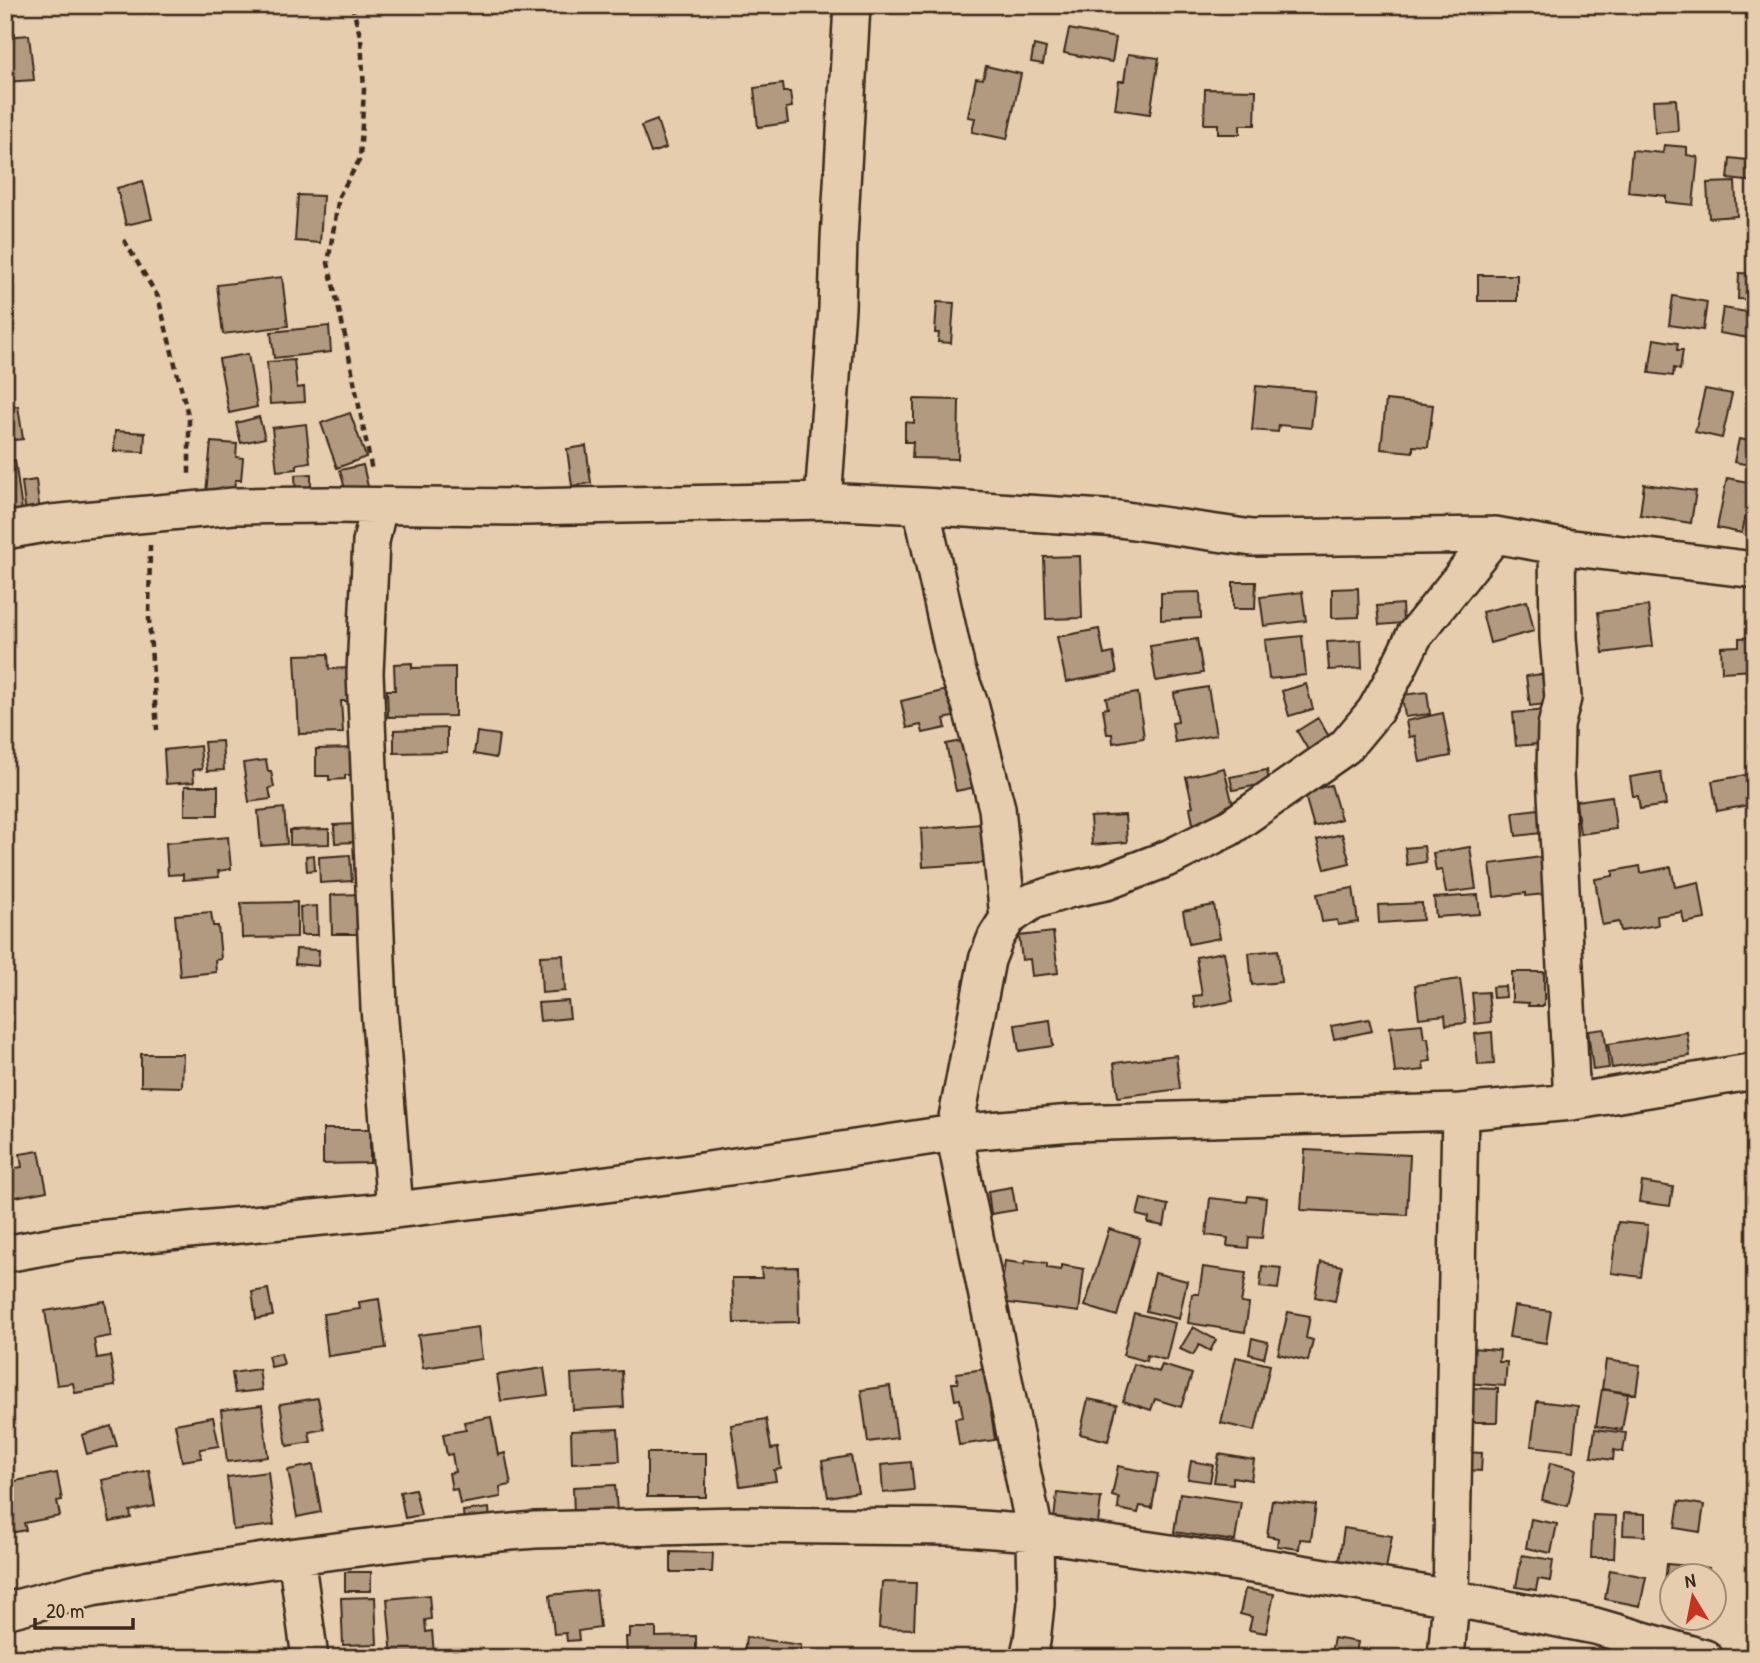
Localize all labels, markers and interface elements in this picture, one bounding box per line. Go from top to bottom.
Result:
north arrow [1658,1562,1728,1632]
text: N [1683,1567,1697,1594]
scale bar [35,1586,133,1630]
text: 20 m [46,1596,84,1625]

